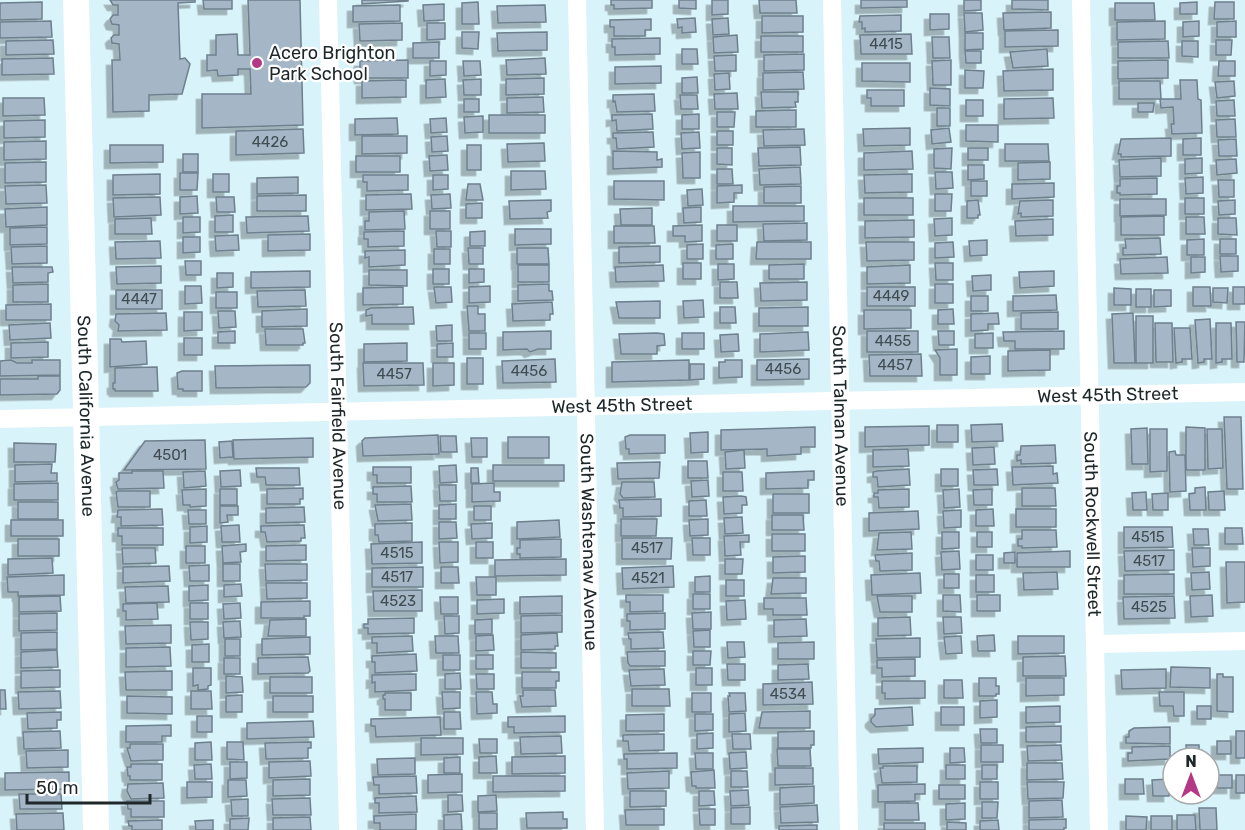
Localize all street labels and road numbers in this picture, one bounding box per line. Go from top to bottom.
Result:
street label: South California Avenue [73,315,99,517]
street label: South Fairfield Avenue [325,322,351,510]
street label: South Talman Avenue [828,325,853,507]
street label: West 45th Street [1037,382,1179,408]
street label: West 45th Street [551,393,693,418]
street label: South Rockwell Street [1079,431,1105,617]
street label: South Washtenaw Avenue [575,433,602,651]

